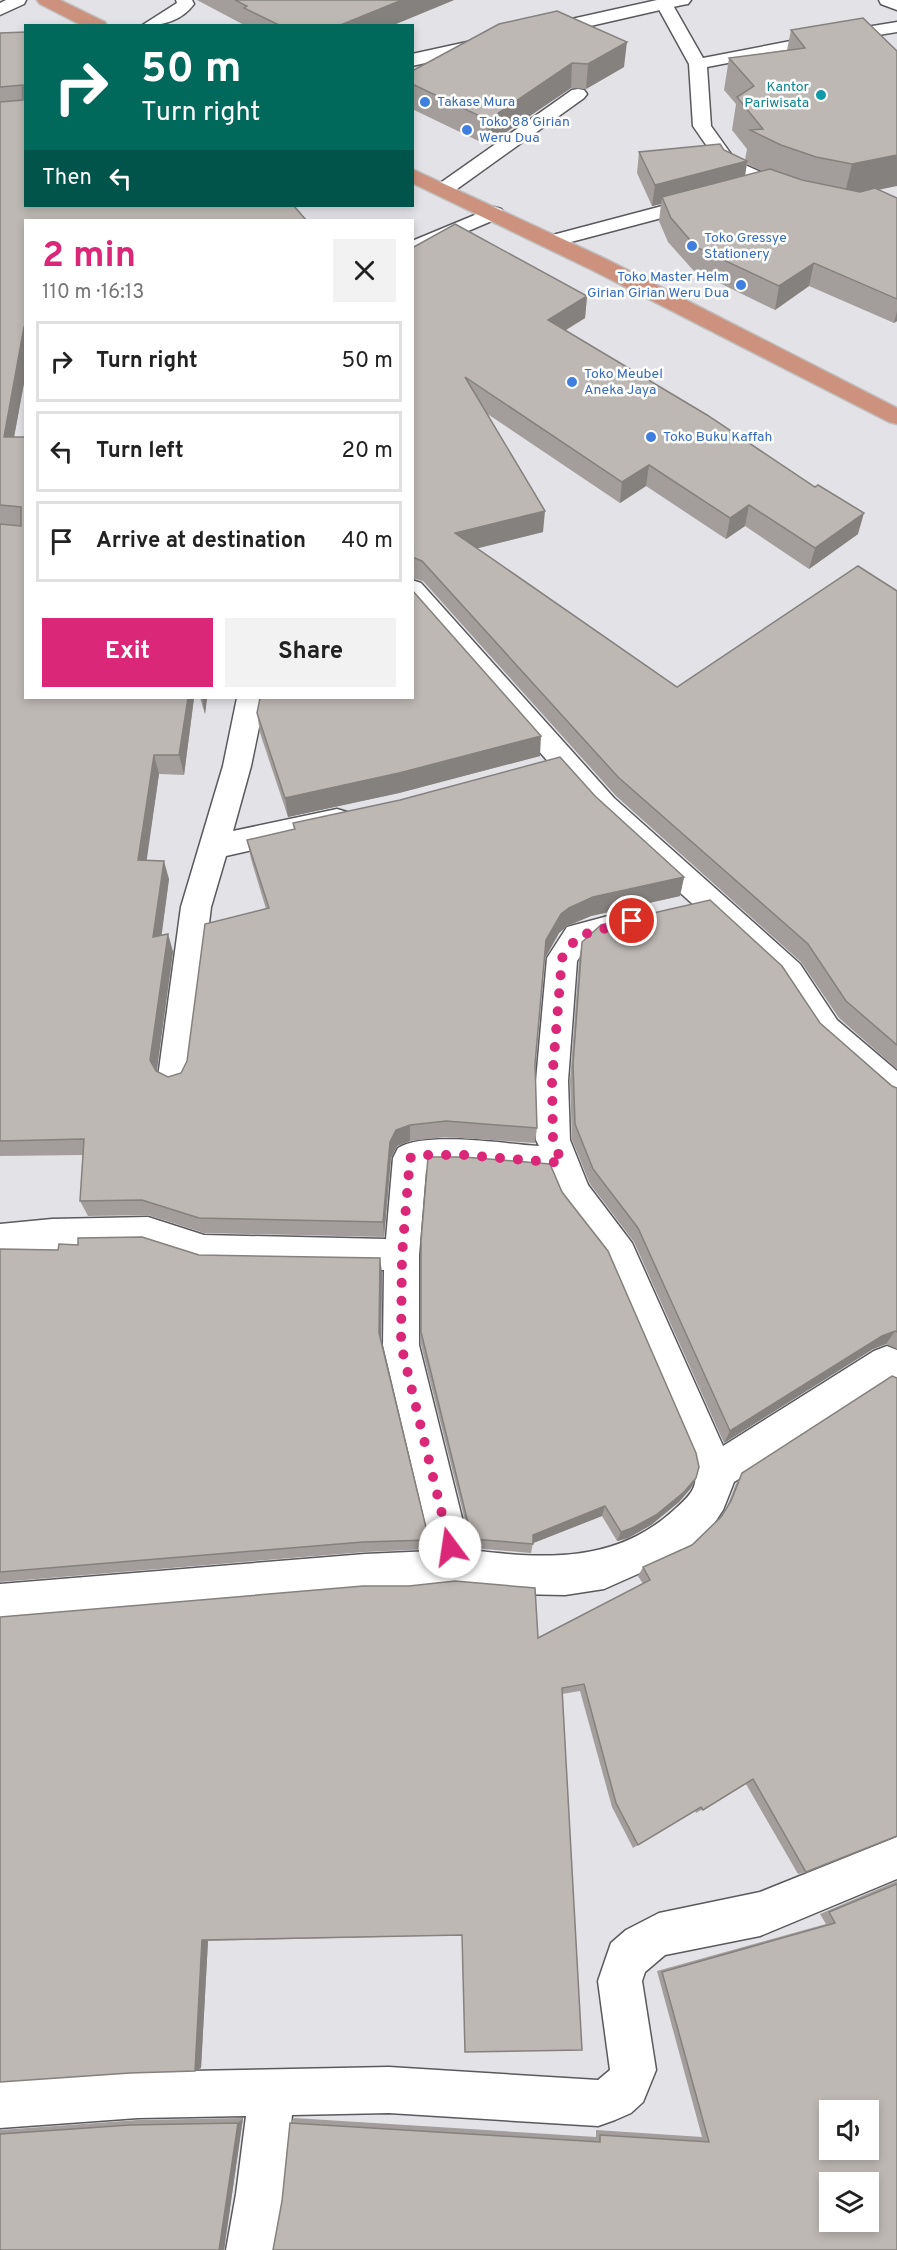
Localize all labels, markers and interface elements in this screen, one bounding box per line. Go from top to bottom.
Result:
text: 50 m [141,44,242,97]
icon: right [42,48,120,126]
place label: Kantor Pariwisata [744,79,810,112]
marker: Kantor Pariwisata [814,88,828,102]
place label: Takase Mura [437,94,515,111]
marker: Takase Mura [418,95,432,109]
text: Turn right [141,96,260,130]
place label: Toko 88 Girian Weru Dua [479,114,570,147]
marker: Toko 88 Girian Weru Dua [460,123,474,137]
icon: left [104,162,137,195]
text: Then [42,165,92,192]
place label: Toko Gressye Stationery [704,230,787,263]
text: 2 min [42,234,136,280]
button: close [333,239,396,302]
marker: Toko Gressye Stationery [685,239,699,253]
place label: Toko Master Helm Girian Girian Weru Dua [587,269,729,302]
marker: Toko Master Helm Girian Girian Weru Dua [734,278,748,292]
text: 110 m · 16:13 [42,280,144,306]
icon: right [45,345,78,378]
text: Turn right [96,348,198,375]
text: 50 m [341,348,393,375]
place label: Toko Meubel Aneka Jaya [584,366,663,399]
marker: Toko Meubel Aneka Jaya [565,375,579,389]
place label: Toko Buku Kaffah [663,429,772,446]
marker: Toko Buku Kaffah [644,430,658,444]
icon: left [45,435,78,468]
text: Turn left [96,438,184,465]
text: 20 m [342,438,393,465]
icon: arrive [45,525,78,558]
text: Arrive at destination [96,528,306,555]
text: 40 m [341,528,393,555]
button: Exit [42,618,213,687]
button: Share [225,618,396,687]
pin [606,895,657,946]
icon: arrive [615,904,648,937]
position arrow [418,1515,482,1579]
map controls [819,2100,879,2232]
button: sound [819,2100,879,2160]
button: layers [819,2172,879,2232]

